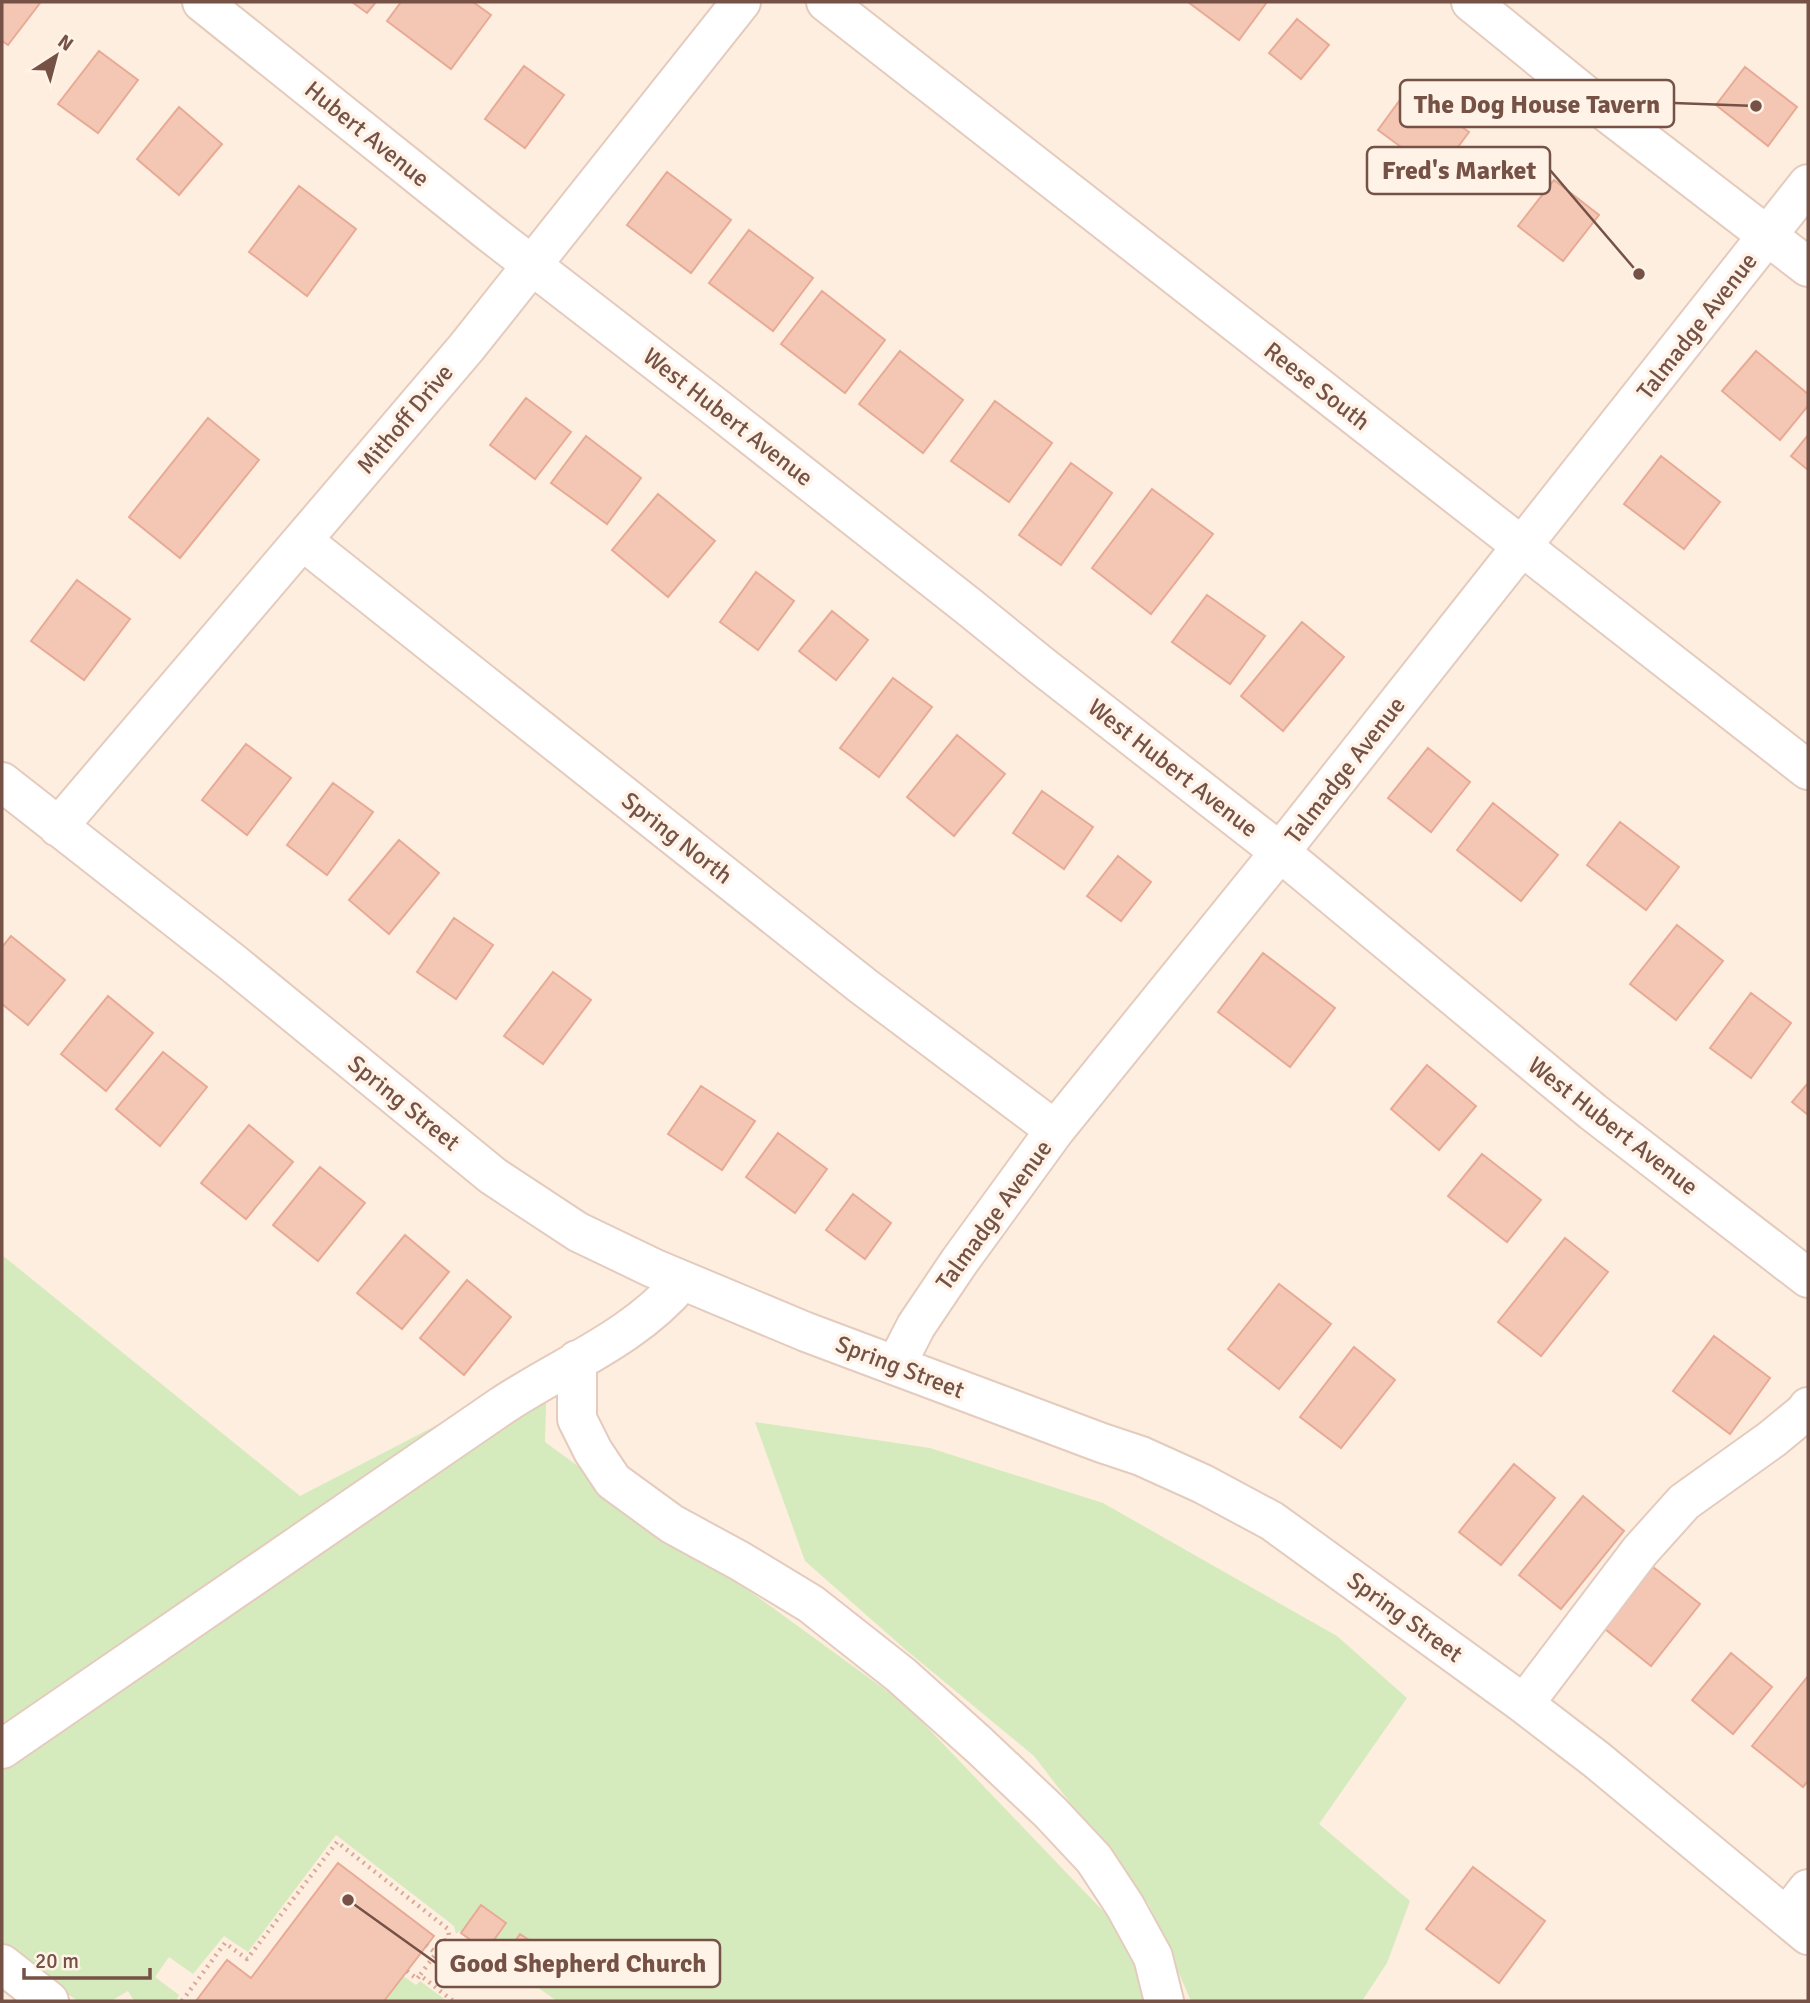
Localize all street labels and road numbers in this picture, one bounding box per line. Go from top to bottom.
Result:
street label: Hubert Avenue [298,74,436,194]
street label: Talmadge Avenue [1630,247,1764,405]
street label: Reese South [1258,335,1376,437]
street label: West Hubert Avenue [637,341,819,493]
street label: Mithoff Drive [350,358,460,480]
street label: Talmadge Avenue [1278,691,1412,849]
street label: West Hubert Avenue [1082,692,1264,844]
street label: Spring North [616,785,738,891]
street label: Spring Street [342,1049,466,1157]
street label: West Hubert Avenue [1522,1050,1704,1202]
street label: Talmadge Avenue [929,1134,1059,1296]
street label: Spring Street [831,1329,969,1405]
street label: Spring Street [1341,1565,1469,1669]

